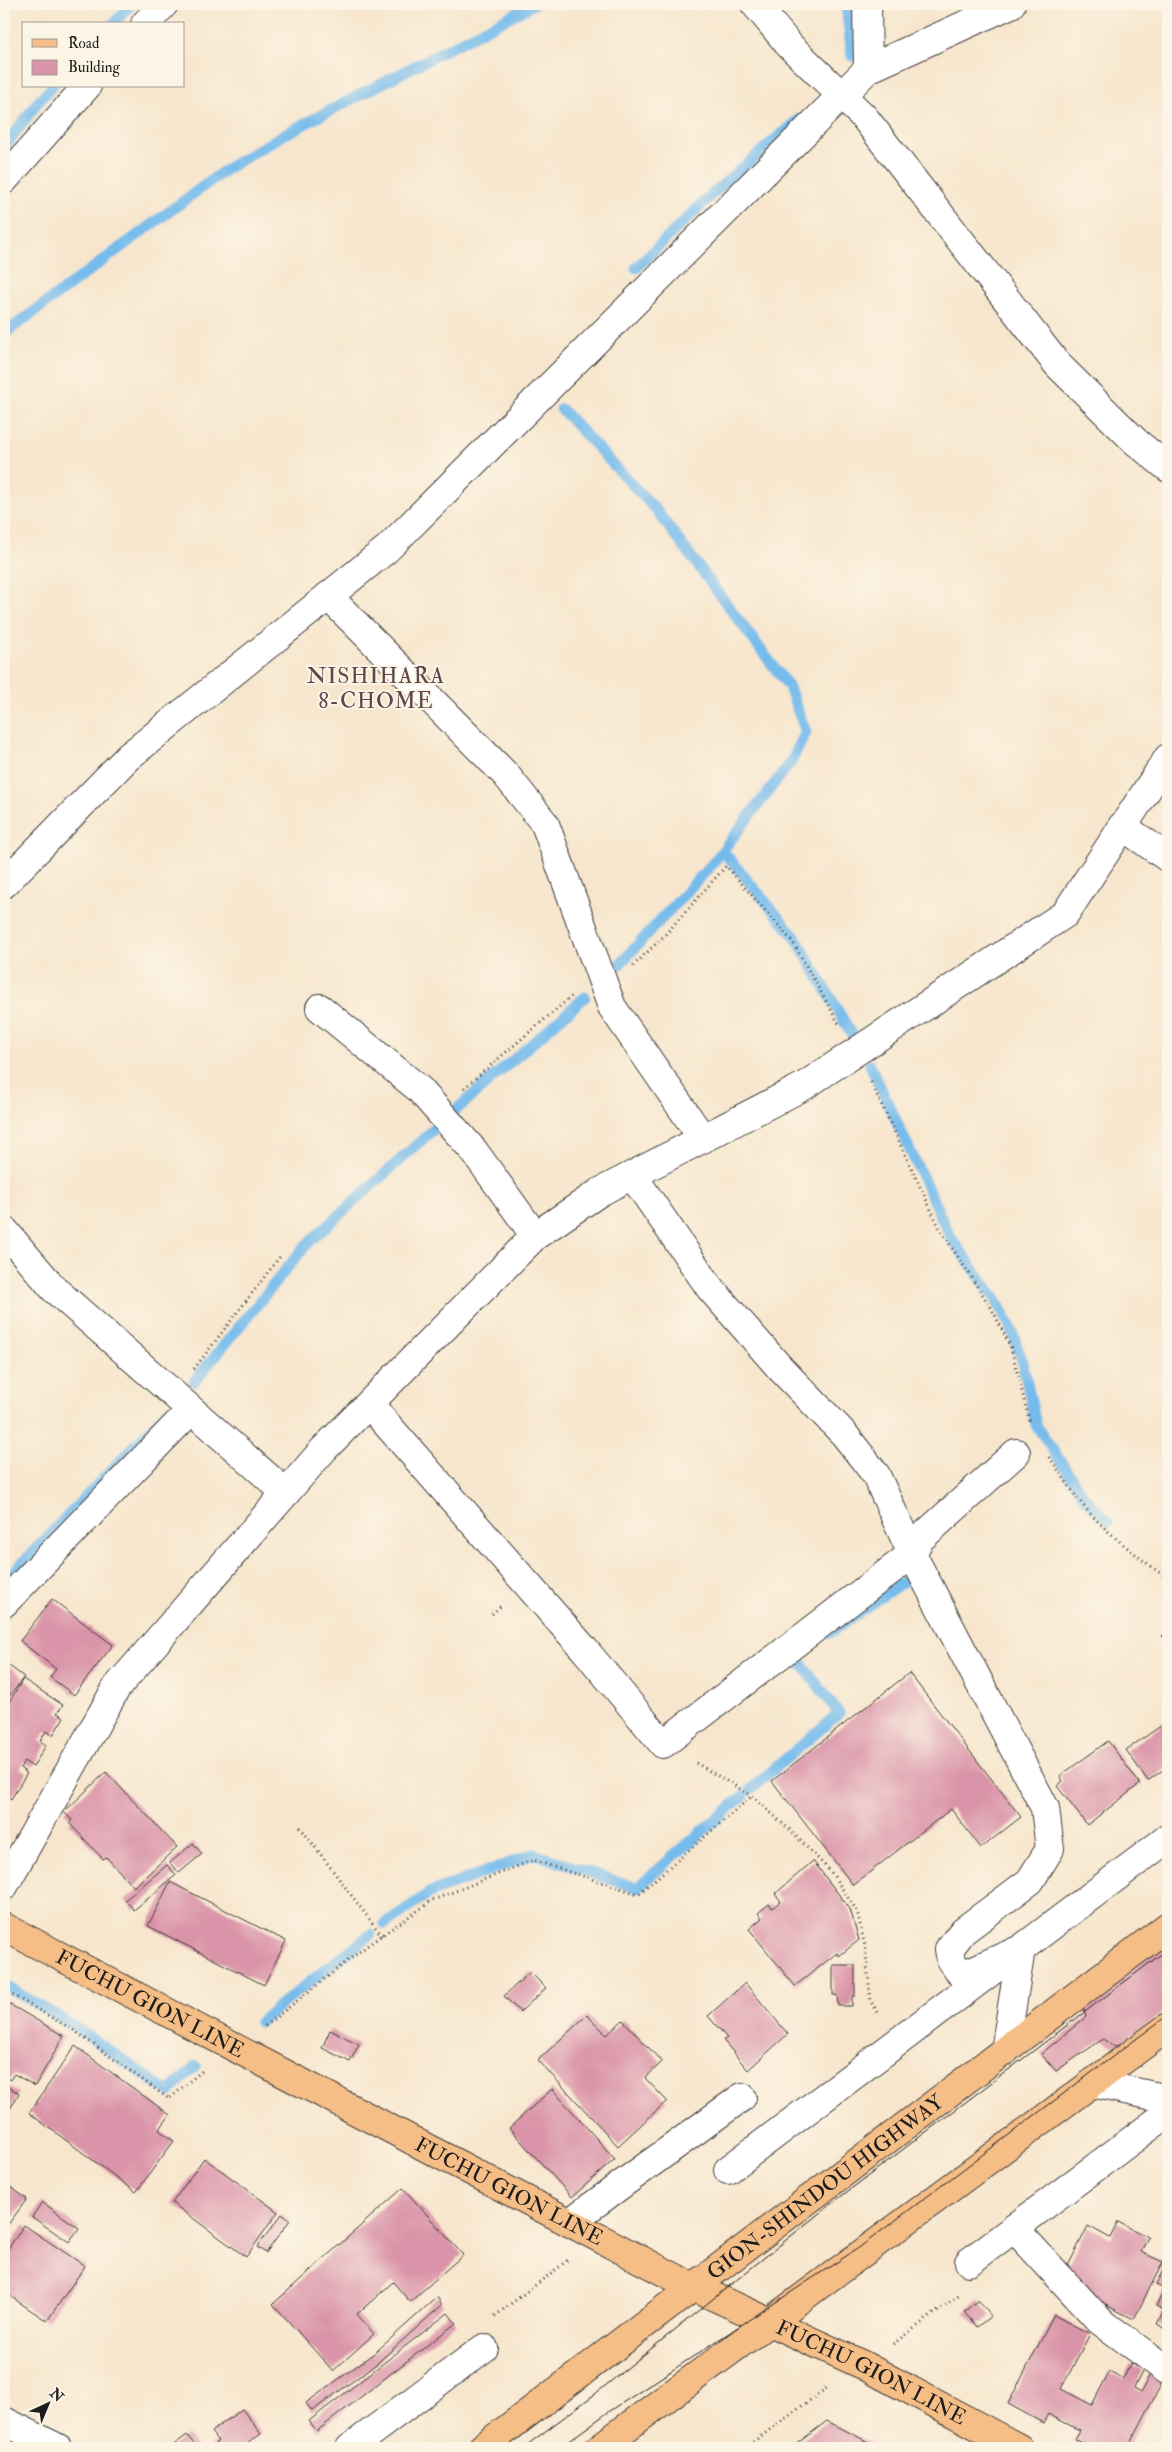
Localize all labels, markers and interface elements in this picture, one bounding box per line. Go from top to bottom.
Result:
legend [22,22,185,88]
text: Road [68,34,100,53]
text: Building [68,58,120,77]
district label: NISHIHARA 8-CHOME [307,662,445,715]
street label: FUCHU GION LINE [51,1944,249,2064]
street label: GION-SHINDOU HIGHWAY [702,2088,950,2286]
street label: FUCHU GION LINE [410,2131,608,2252]
street label: FUCHU GION LINE [772,2314,971,2431]
north arrow [22,2380,72,2430]
text: N [46,2384,67,2406]

